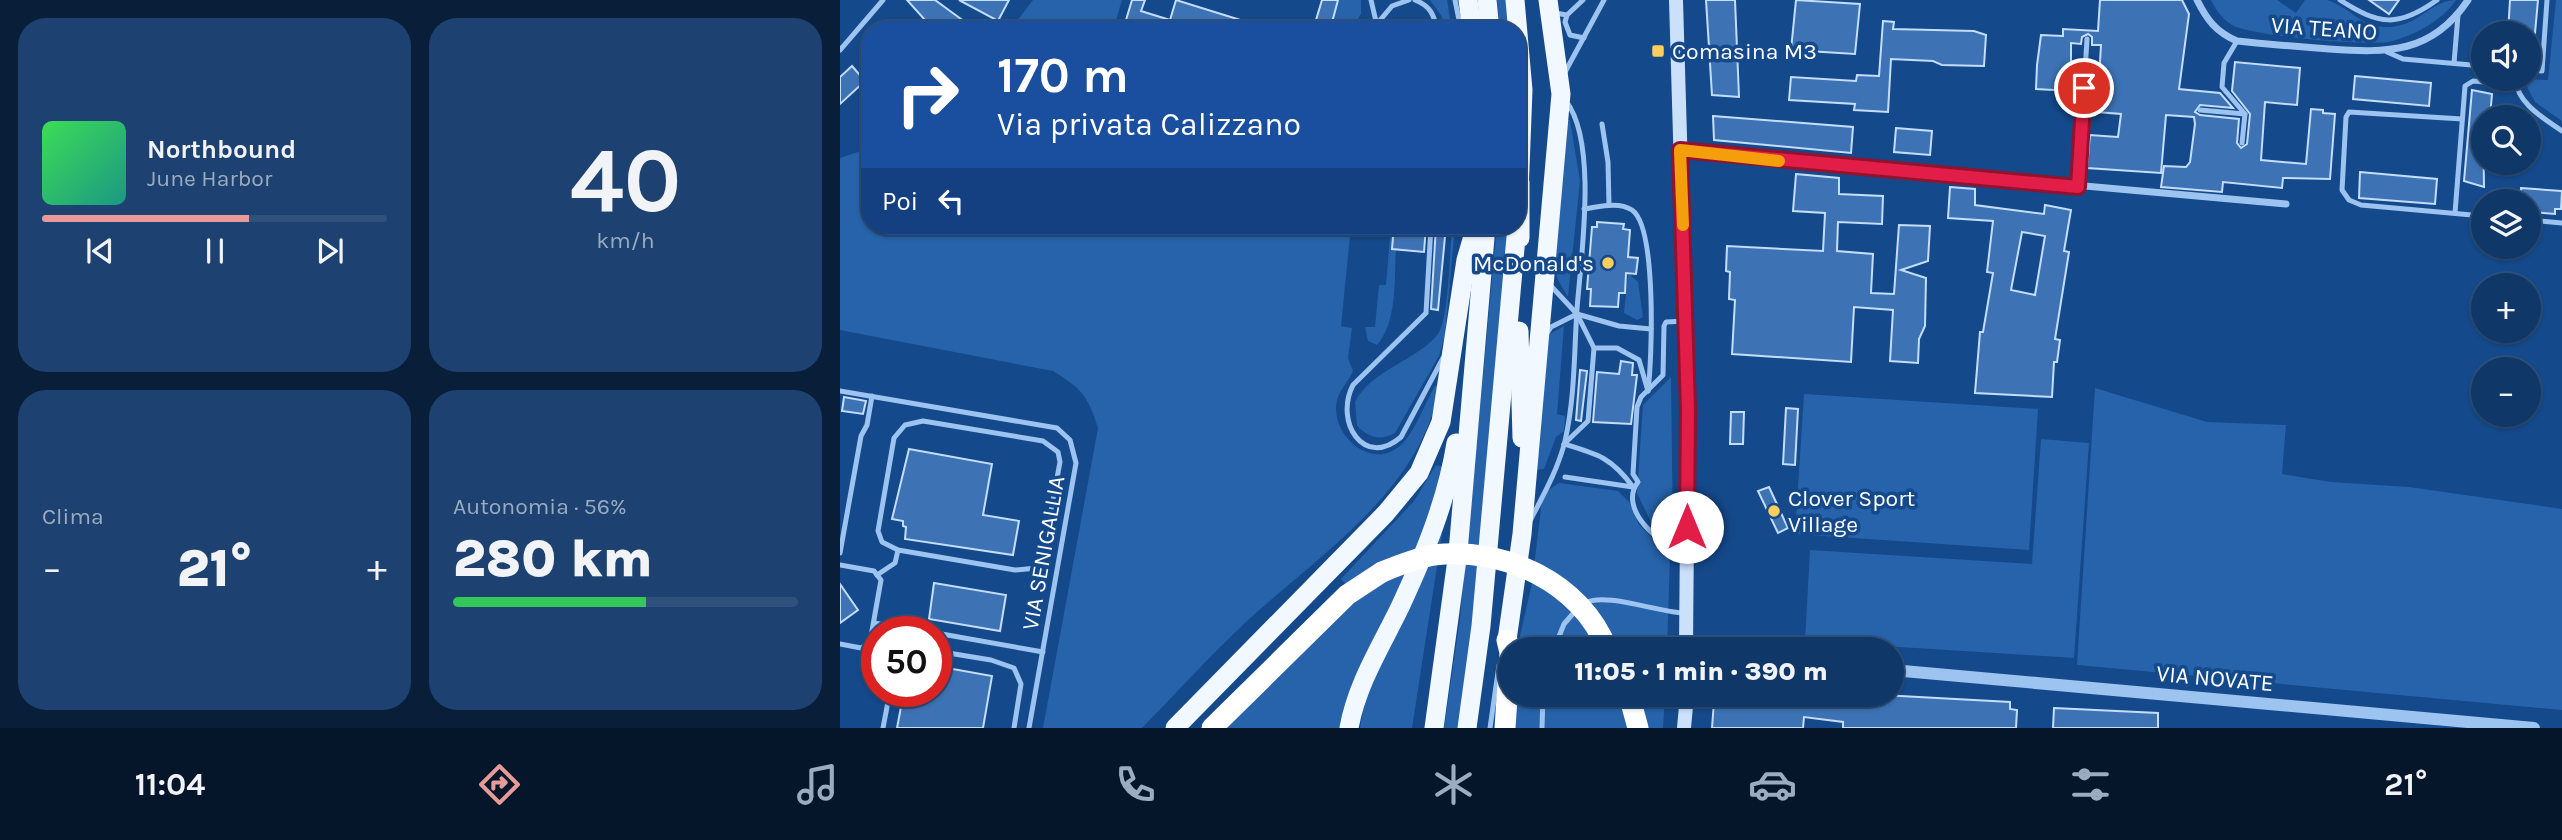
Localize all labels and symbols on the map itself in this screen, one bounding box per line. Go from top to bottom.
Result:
street label: VIA TEANO [2270,11,2378,46]
place label: Comasina M3 [1672,38,1817,65]
marker: Comasina M3 [1650,43,1666,59]
pin [2054,58,2114,118]
place label: McDonald's [1473,250,1594,277]
marker: McDonald's [1600,255,1616,271]
street label: VIA SENIGALLIA [1017,474,1070,632]
place label: Clover Sport Village [1788,485,1915,538]
position arrow [1650,490,1724,564]
marker: Clover Sport Village [1766,503,1782,519]
speed limit sign: 50 [861,616,952,707]
street label: VIA NOVATE [2155,660,2275,697]

